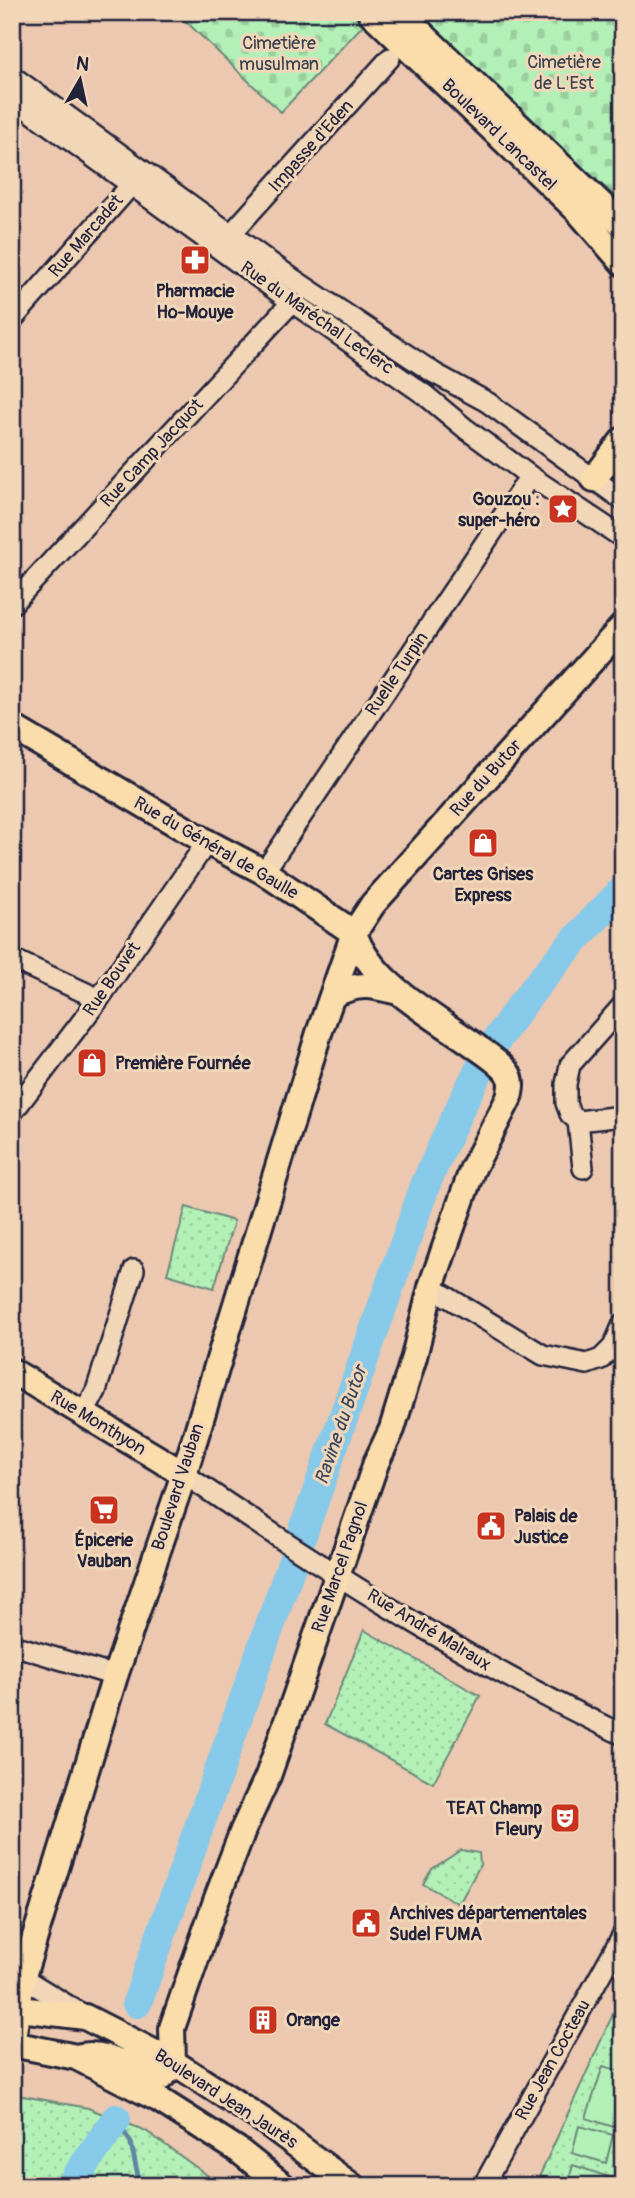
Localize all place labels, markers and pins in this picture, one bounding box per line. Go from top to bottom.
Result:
pharmacy icon: Pharmacie Ho-Mouye [178,243,212,277]
place label: Pharmacie Ho-Mouye [156,280,236,324]
place label: Gouzou : super-héro [458,488,540,532]
place icon: Gouzou : super-héro [546,492,580,526]
shop icon: Cartes Grises Express [466,826,500,860]
place label: Cartes Grises Express [433,863,534,907]
shop icon: Première Fournée [75,1046,109,1080]
place label: Première Fournée [115,1052,252,1075]
supermarket icon: Épicerie Vauban [87,1493,121,1527]
place label: Palais de Justice [514,1505,578,1549]
public building icon: Palais de Justice [474,1509,508,1543]
place label: Épicerie Vauban [75,1529,134,1573]
place label: TEAT Champ Fleury [445,1797,542,1841]
theatre icon: TEAT Champ Fleury [548,1801,582,1835]
place label: Archives départementales Sudel FUMA [389,1902,587,1946]
public building icon: Archives départementales Sudel FUMA [349,1906,383,1940]
building icon: Orange [246,2003,280,2037]
place label: Orange [286,2009,341,2032]

